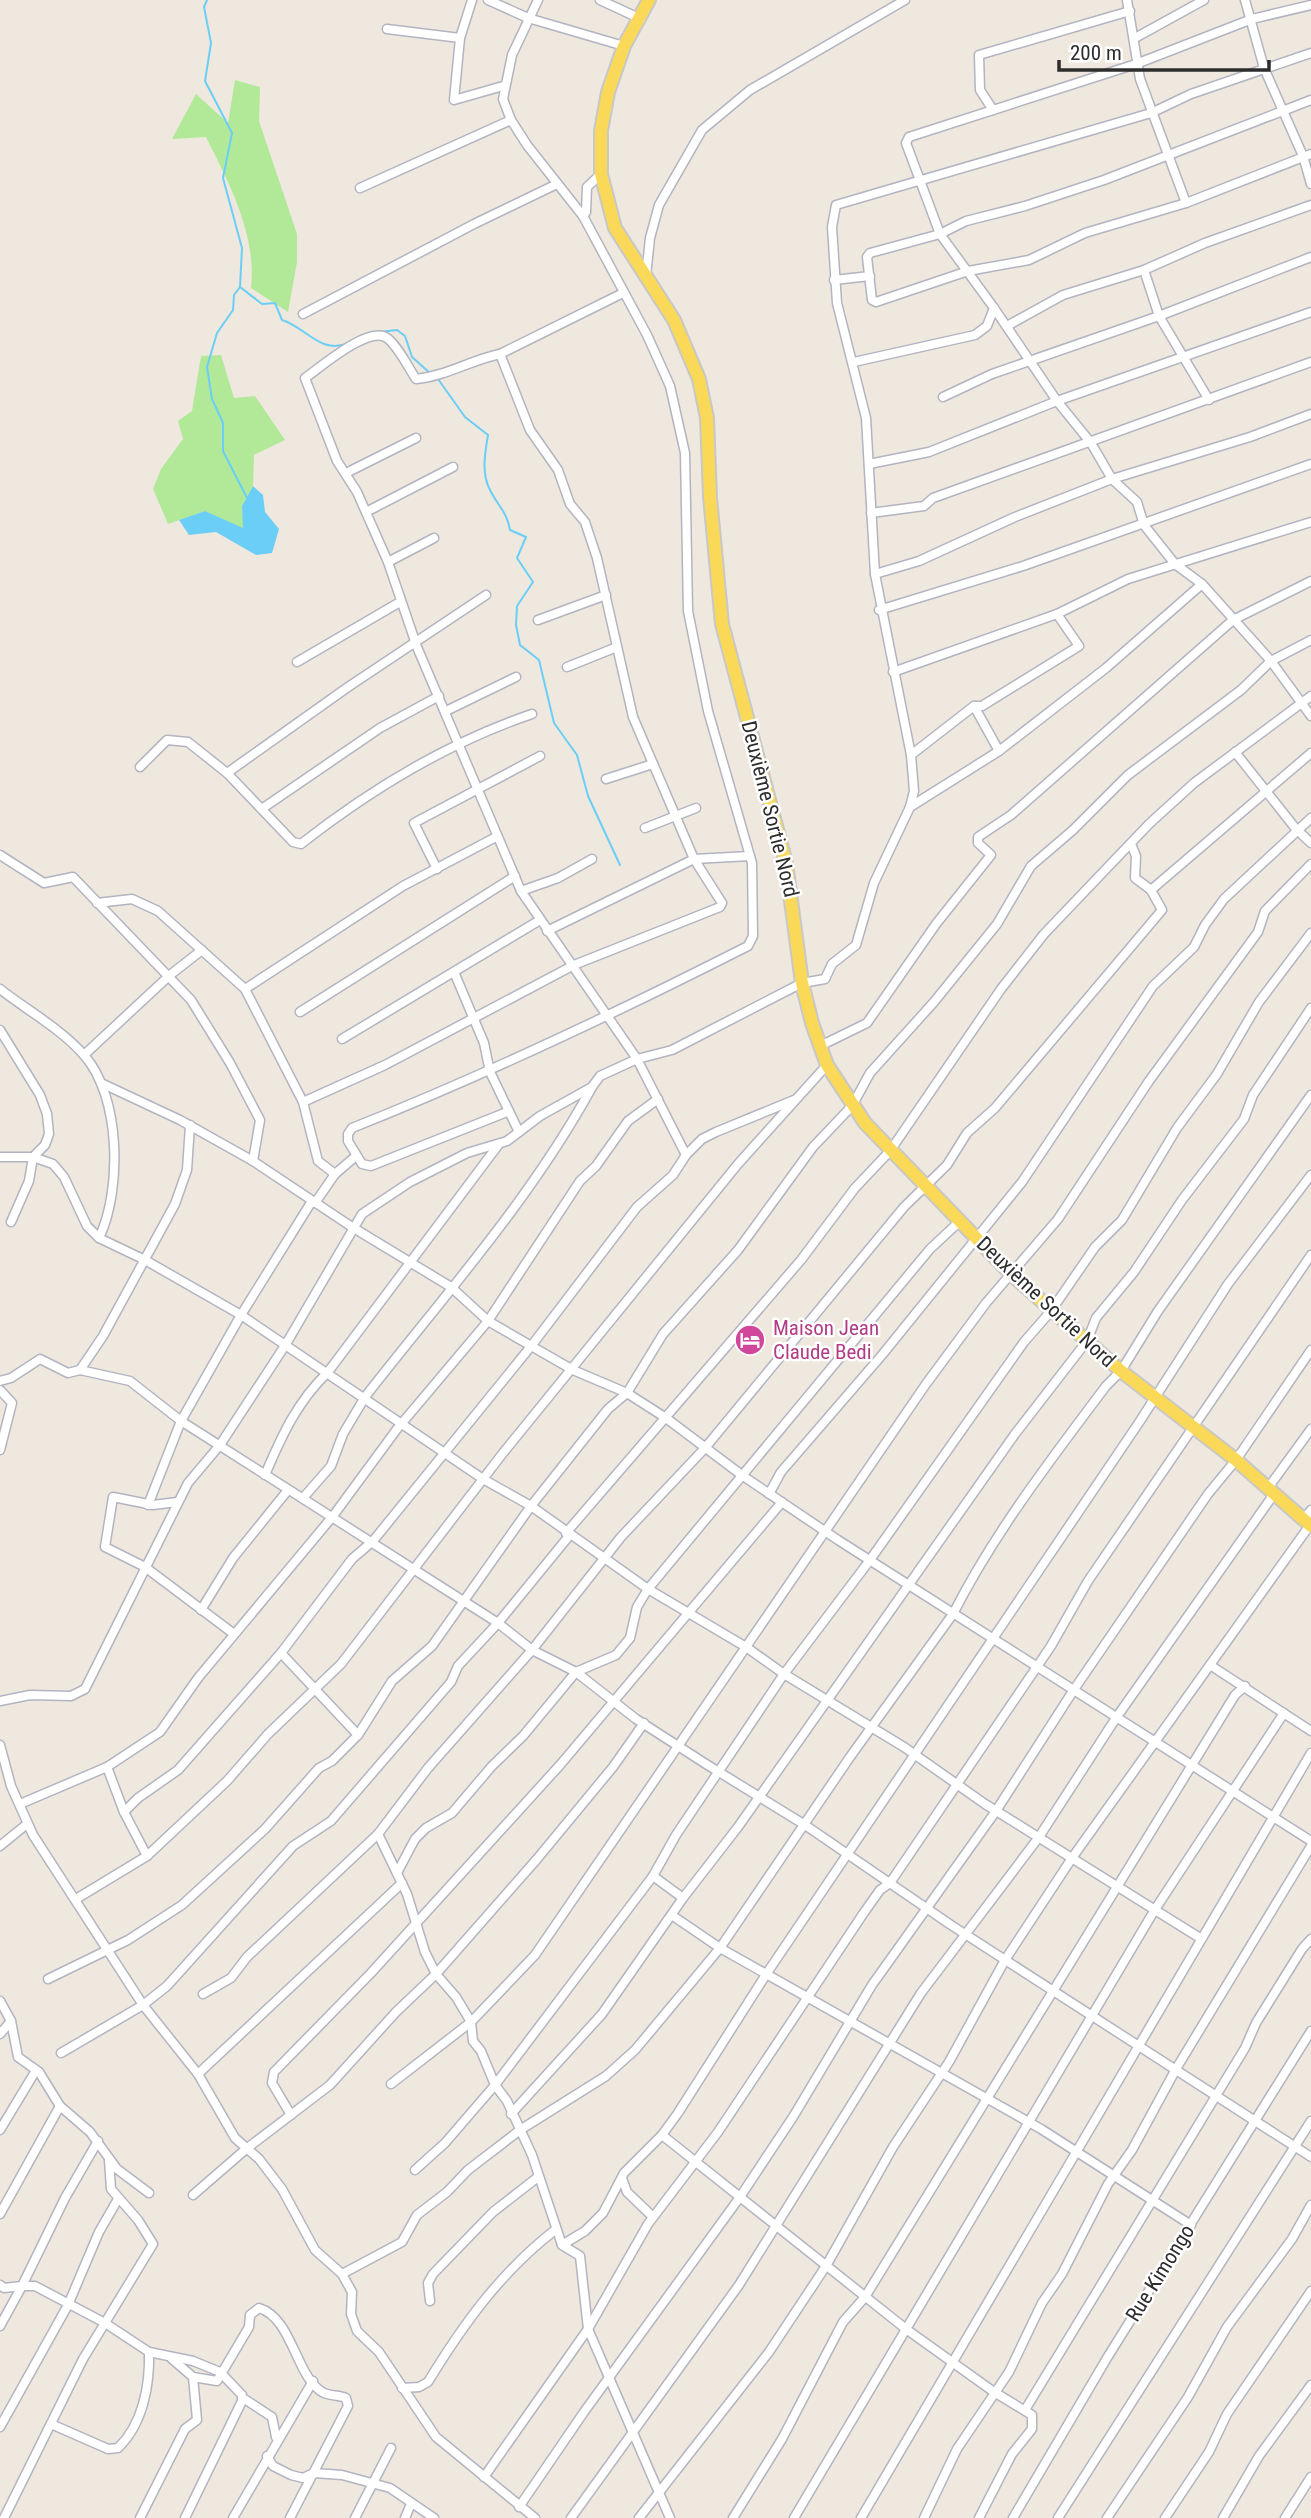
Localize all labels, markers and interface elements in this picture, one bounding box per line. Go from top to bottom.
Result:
scale bar [1059,28,1269,72]
text: 200 m [1070,41,1122,65]
street label: Deuxième Sortie Nord [737,718,803,900]
street label: Deuxième Sortie Nord [972,1232,1120,1372]
place label: Maison Jean Claude Bedi [773,1316,879,1364]
hotel icon: Maison Jean Claude Bedi [733,1323,767,1357]
street label: Rue Kimongo [1121,2220,1199,2326]

